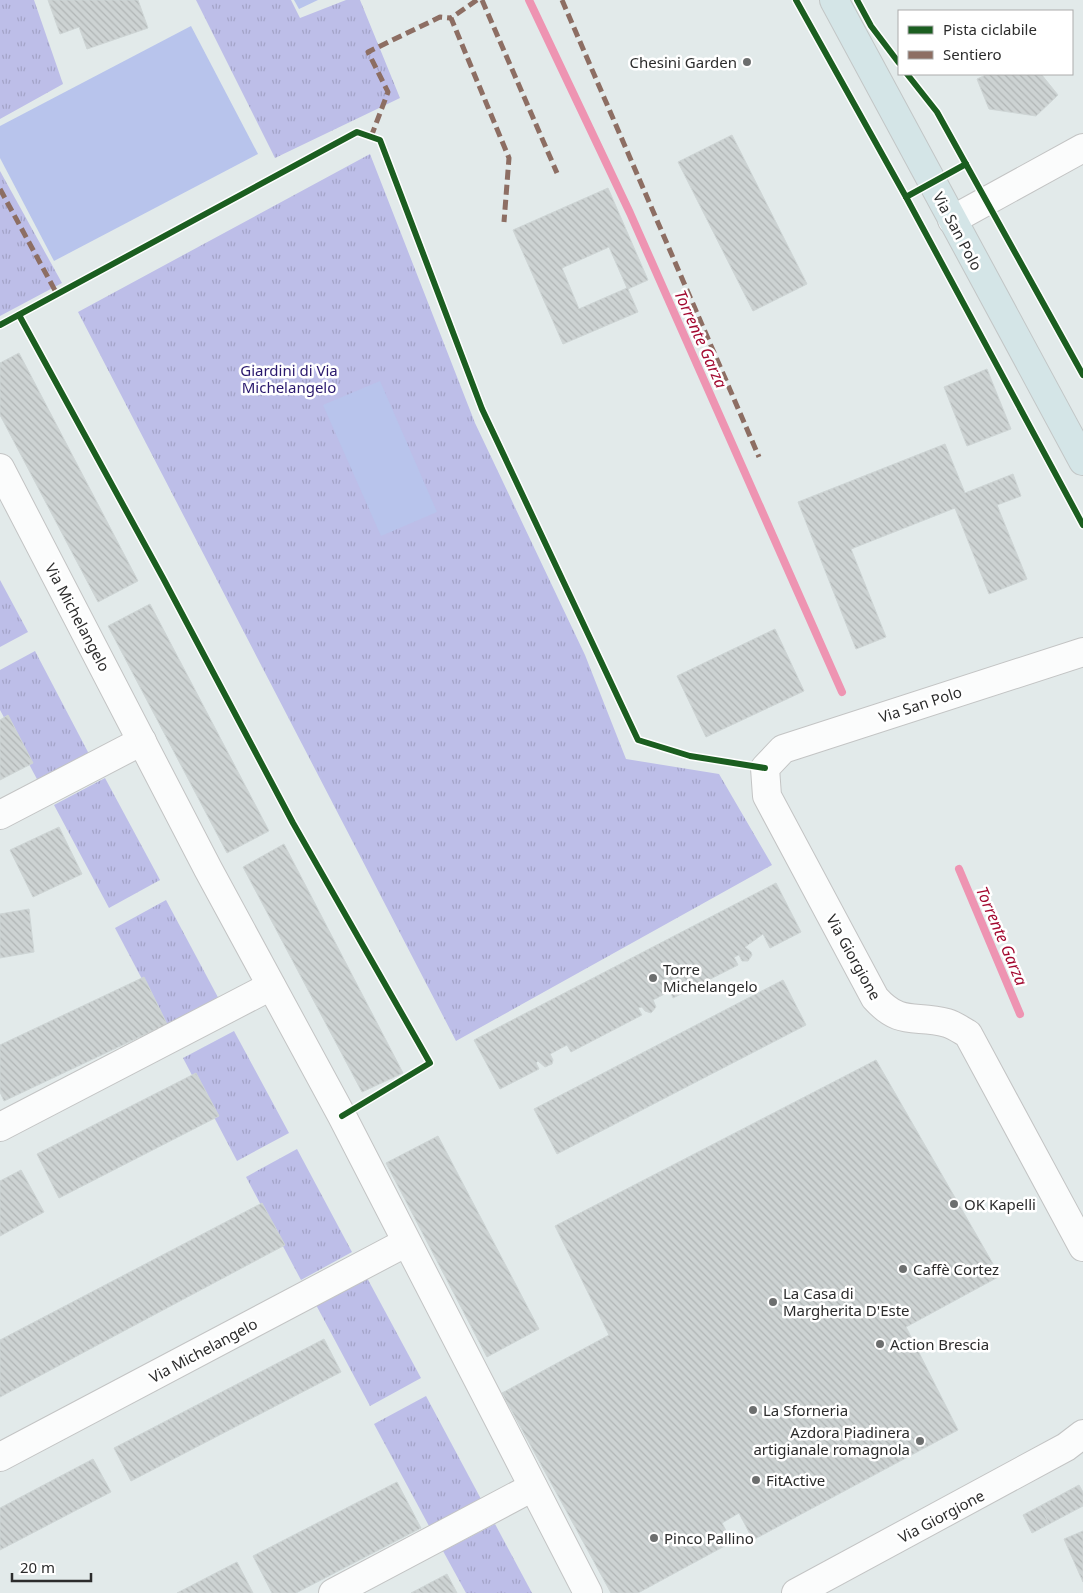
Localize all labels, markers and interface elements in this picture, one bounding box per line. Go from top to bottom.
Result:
legend [898,10,1073,75]
text: Pista ciclabile [943,19,1037,39]
text: Sentiero [943,44,1002,64]
place label: Chesini Garden [630,52,737,72]
marker: Chesini Garden [741,56,753,68]
street label: Via San Polo [929,188,987,274]
water label: Torrente Garza [669,286,733,392]
park label: Giardini di Via Michelangelo [240,360,338,397]
street label: Via Michelangelo [41,559,115,675]
street label: Via San Polo [876,681,964,727]
water label: Torrente Garza [971,883,1033,989]
street label: Via Giorgione [822,911,886,1003]
place label: Torre Michelangelo [663,959,758,996]
marker: Torre Michelangelo [647,972,659,984]
place label: OK Kapelli [964,1194,1036,1214]
marker: OK Kapelli [948,1198,960,1210]
place label: Caffè Cortez [913,1259,999,1279]
marker: Caffè Cortez [897,1263,909,1275]
place label: La Casa di Margherita D'Este [783,1283,910,1320]
marker: La Casa di Margherita D'Este [767,1296,779,1308]
street label: Via Michelangelo [145,1313,261,1387]
place label: Action Brescia [890,1334,989,1354]
marker: Action Brescia [874,1338,886,1350]
place label: La Sforneria [763,1400,848,1420]
marker: La Sforneria [747,1404,759,1416]
place label: Azdora Piadinera artigianale romagnola [753,1422,910,1459]
marker: Azdora Piadinera artigianale romagnola [914,1435,926,1447]
place label: FitActive [766,1470,825,1490]
marker: FitActive [750,1474,762,1486]
street label: Via Giorgione [894,1485,988,1547]
place label: Pinco Pallino [664,1528,754,1548]
marker: Pinco Pallino [648,1532,660,1544]
scale bar [12,1550,91,1582]
text: 20 m [20,1557,55,1577]

